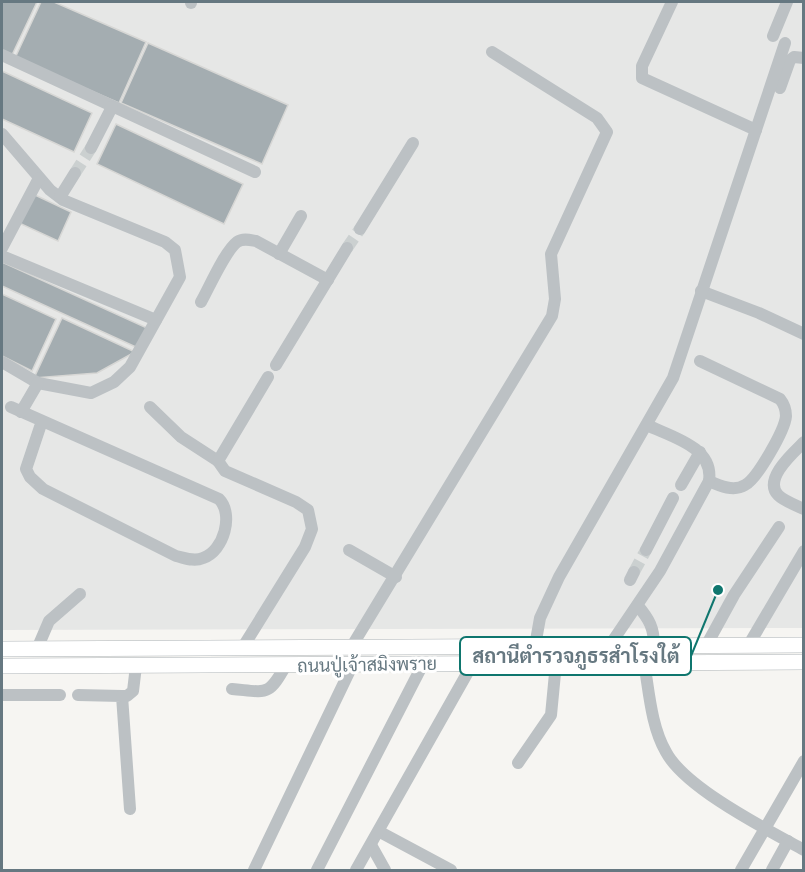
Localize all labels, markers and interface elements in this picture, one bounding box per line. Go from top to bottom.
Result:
callout: สถานีตำรวจภูธรสำโรงใต้ [460,637,691,675]
text: สถานีตำรวจภูธรสำโรงใต้ [472,642,680,670]
street label: ถนนปู่เจ้าสมิงพราย [297,652,437,679]

